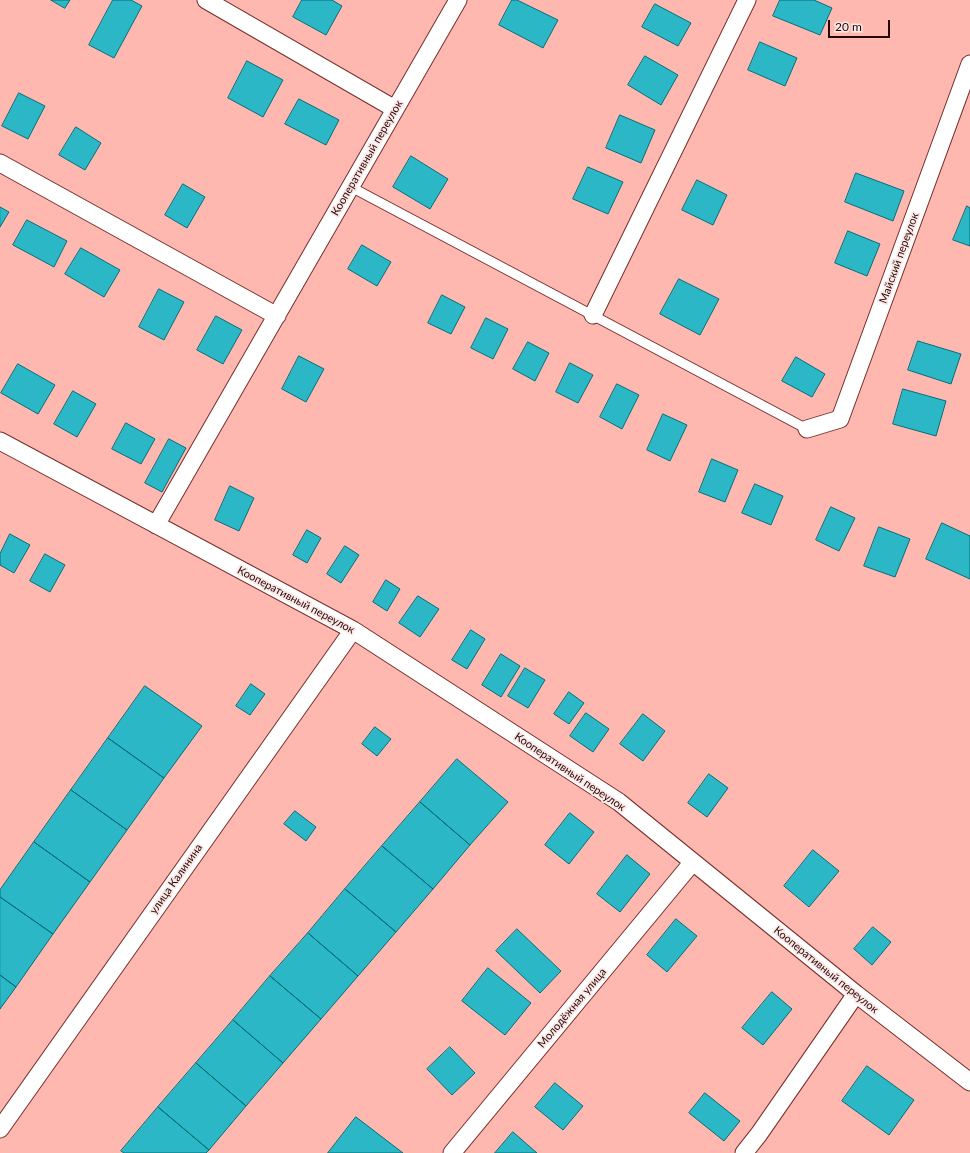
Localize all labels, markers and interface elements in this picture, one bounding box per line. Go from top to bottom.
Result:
scale bar [830,12,892,38]
text: 20 m [835,19,862,34]
street label: Кооперативный переулок [329,98,405,218]
street label: Майский переулок [876,211,922,305]
street label: Кооперативный переулок [235,563,357,637]
street label: Кооперативный переулок [512,730,628,814]
street label: улица Калинина [147,841,205,917]
street label: Кооперативный переулок [771,924,881,1016]
street label: Молодёжная улица [535,966,609,1050]

